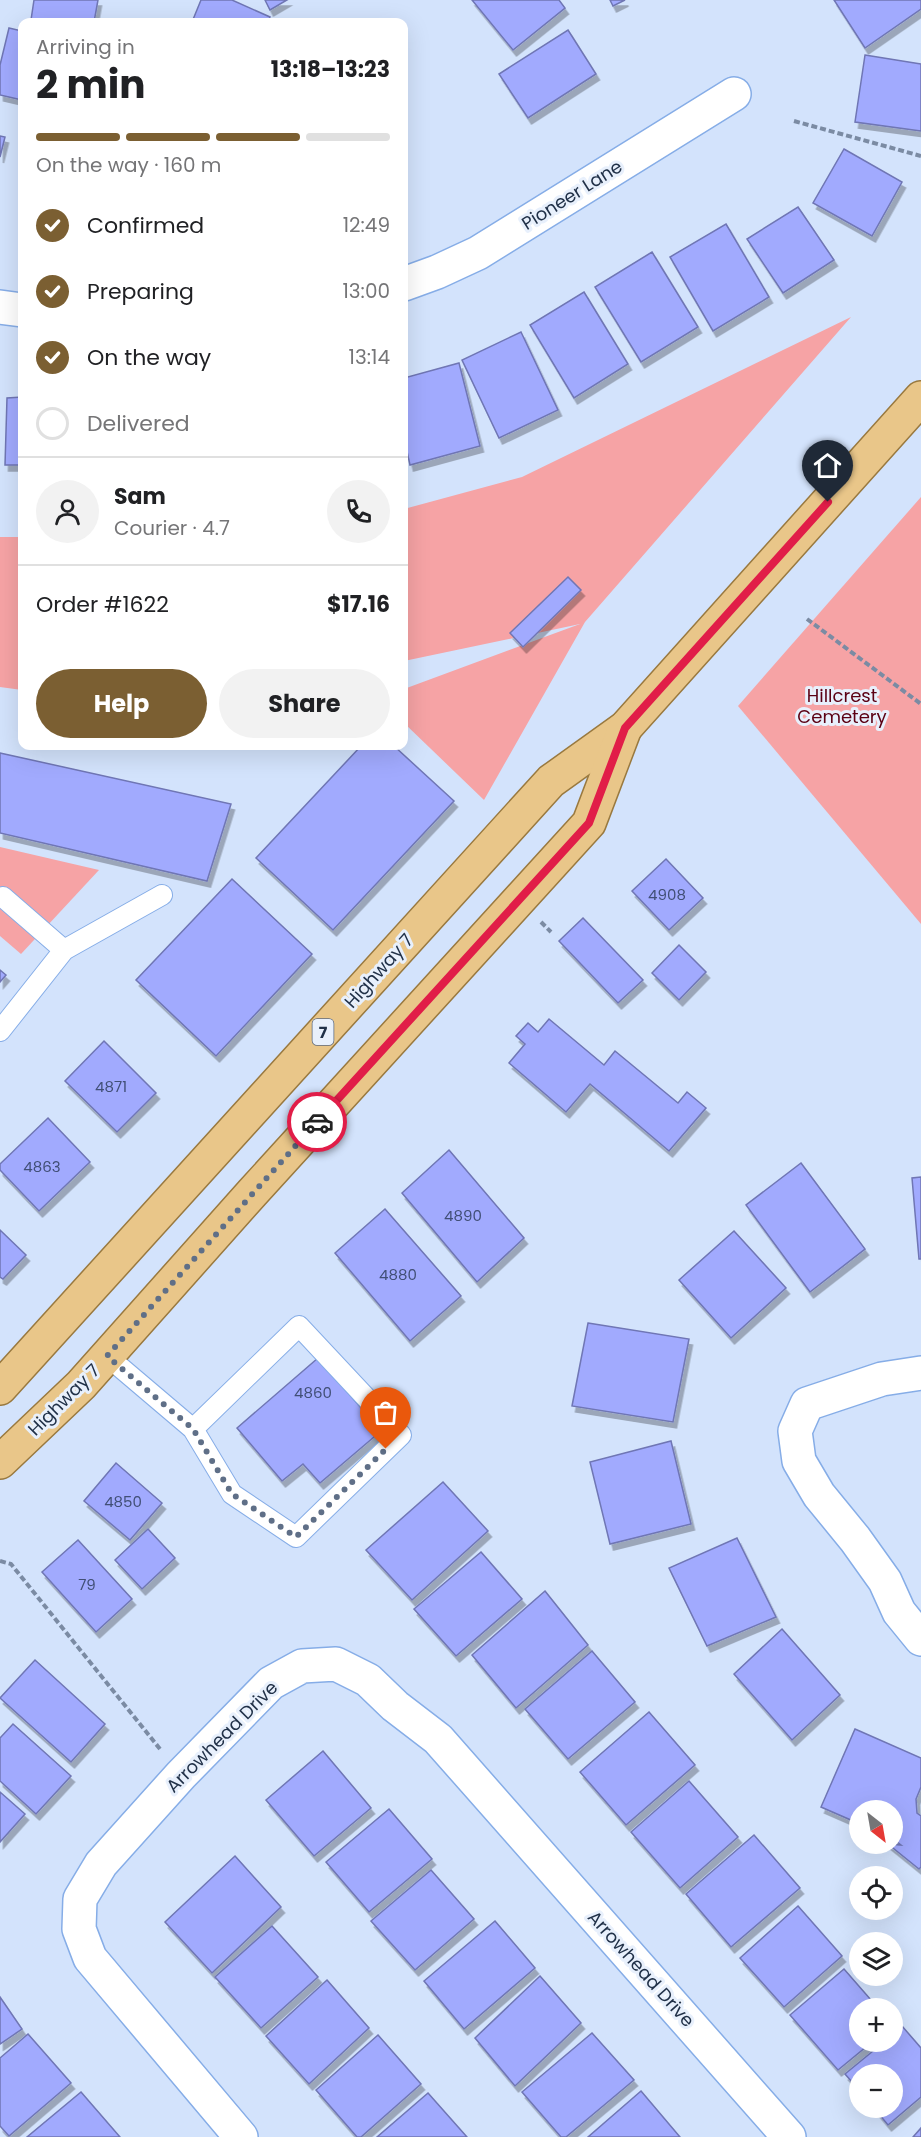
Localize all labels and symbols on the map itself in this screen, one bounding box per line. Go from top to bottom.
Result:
street label: Pioneer Lane [517,154,627,235]
pin [802,440,853,502]
park label: Hillcrest Cemetery [797,683,887,729]
house number: 4908 [648,884,686,905]
street label: Highway 7 [338,928,419,1013]
road number: 7 [312,1019,334,1045]
house number: 4871 [95,1076,127,1097]
courier [287,1092,347,1152]
house number: 4863 [23,1156,61,1177]
house number: 4890 [444,1205,482,1226]
house number: 4880 [379,1264,417,1285]
street label: Highway 7 [22,1358,105,1441]
house number: 4860 [294,1382,332,1403]
pin [360,1387,411,1449]
house number: 4850 [104,1491,142,1512]
house number: 79 [78,1574,96,1595]
street label: Arrowhead Drive [160,1675,283,1798]
north arrow [849,1800,903,1854]
street label: Arrowhead Drive [582,1905,700,2032]

